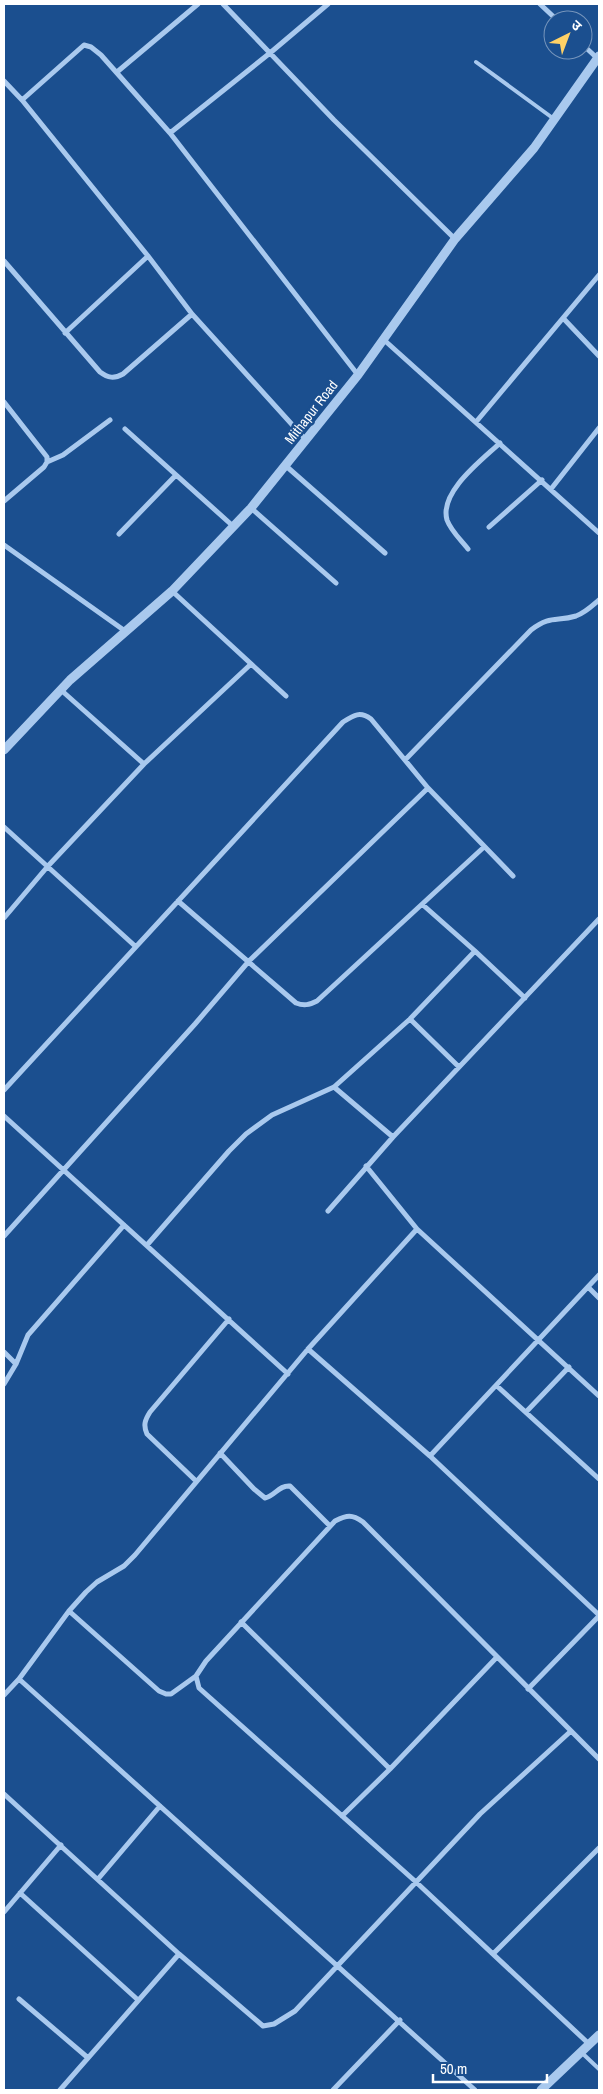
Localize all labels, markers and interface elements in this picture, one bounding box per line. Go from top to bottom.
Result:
north arrow [543,10,593,60]
text: उ [568,16,586,35]
street label: Mithapur Road [281,377,341,447]
scale bar [433,2052,547,2084]
text: 50 m [440,2058,467,2079]

